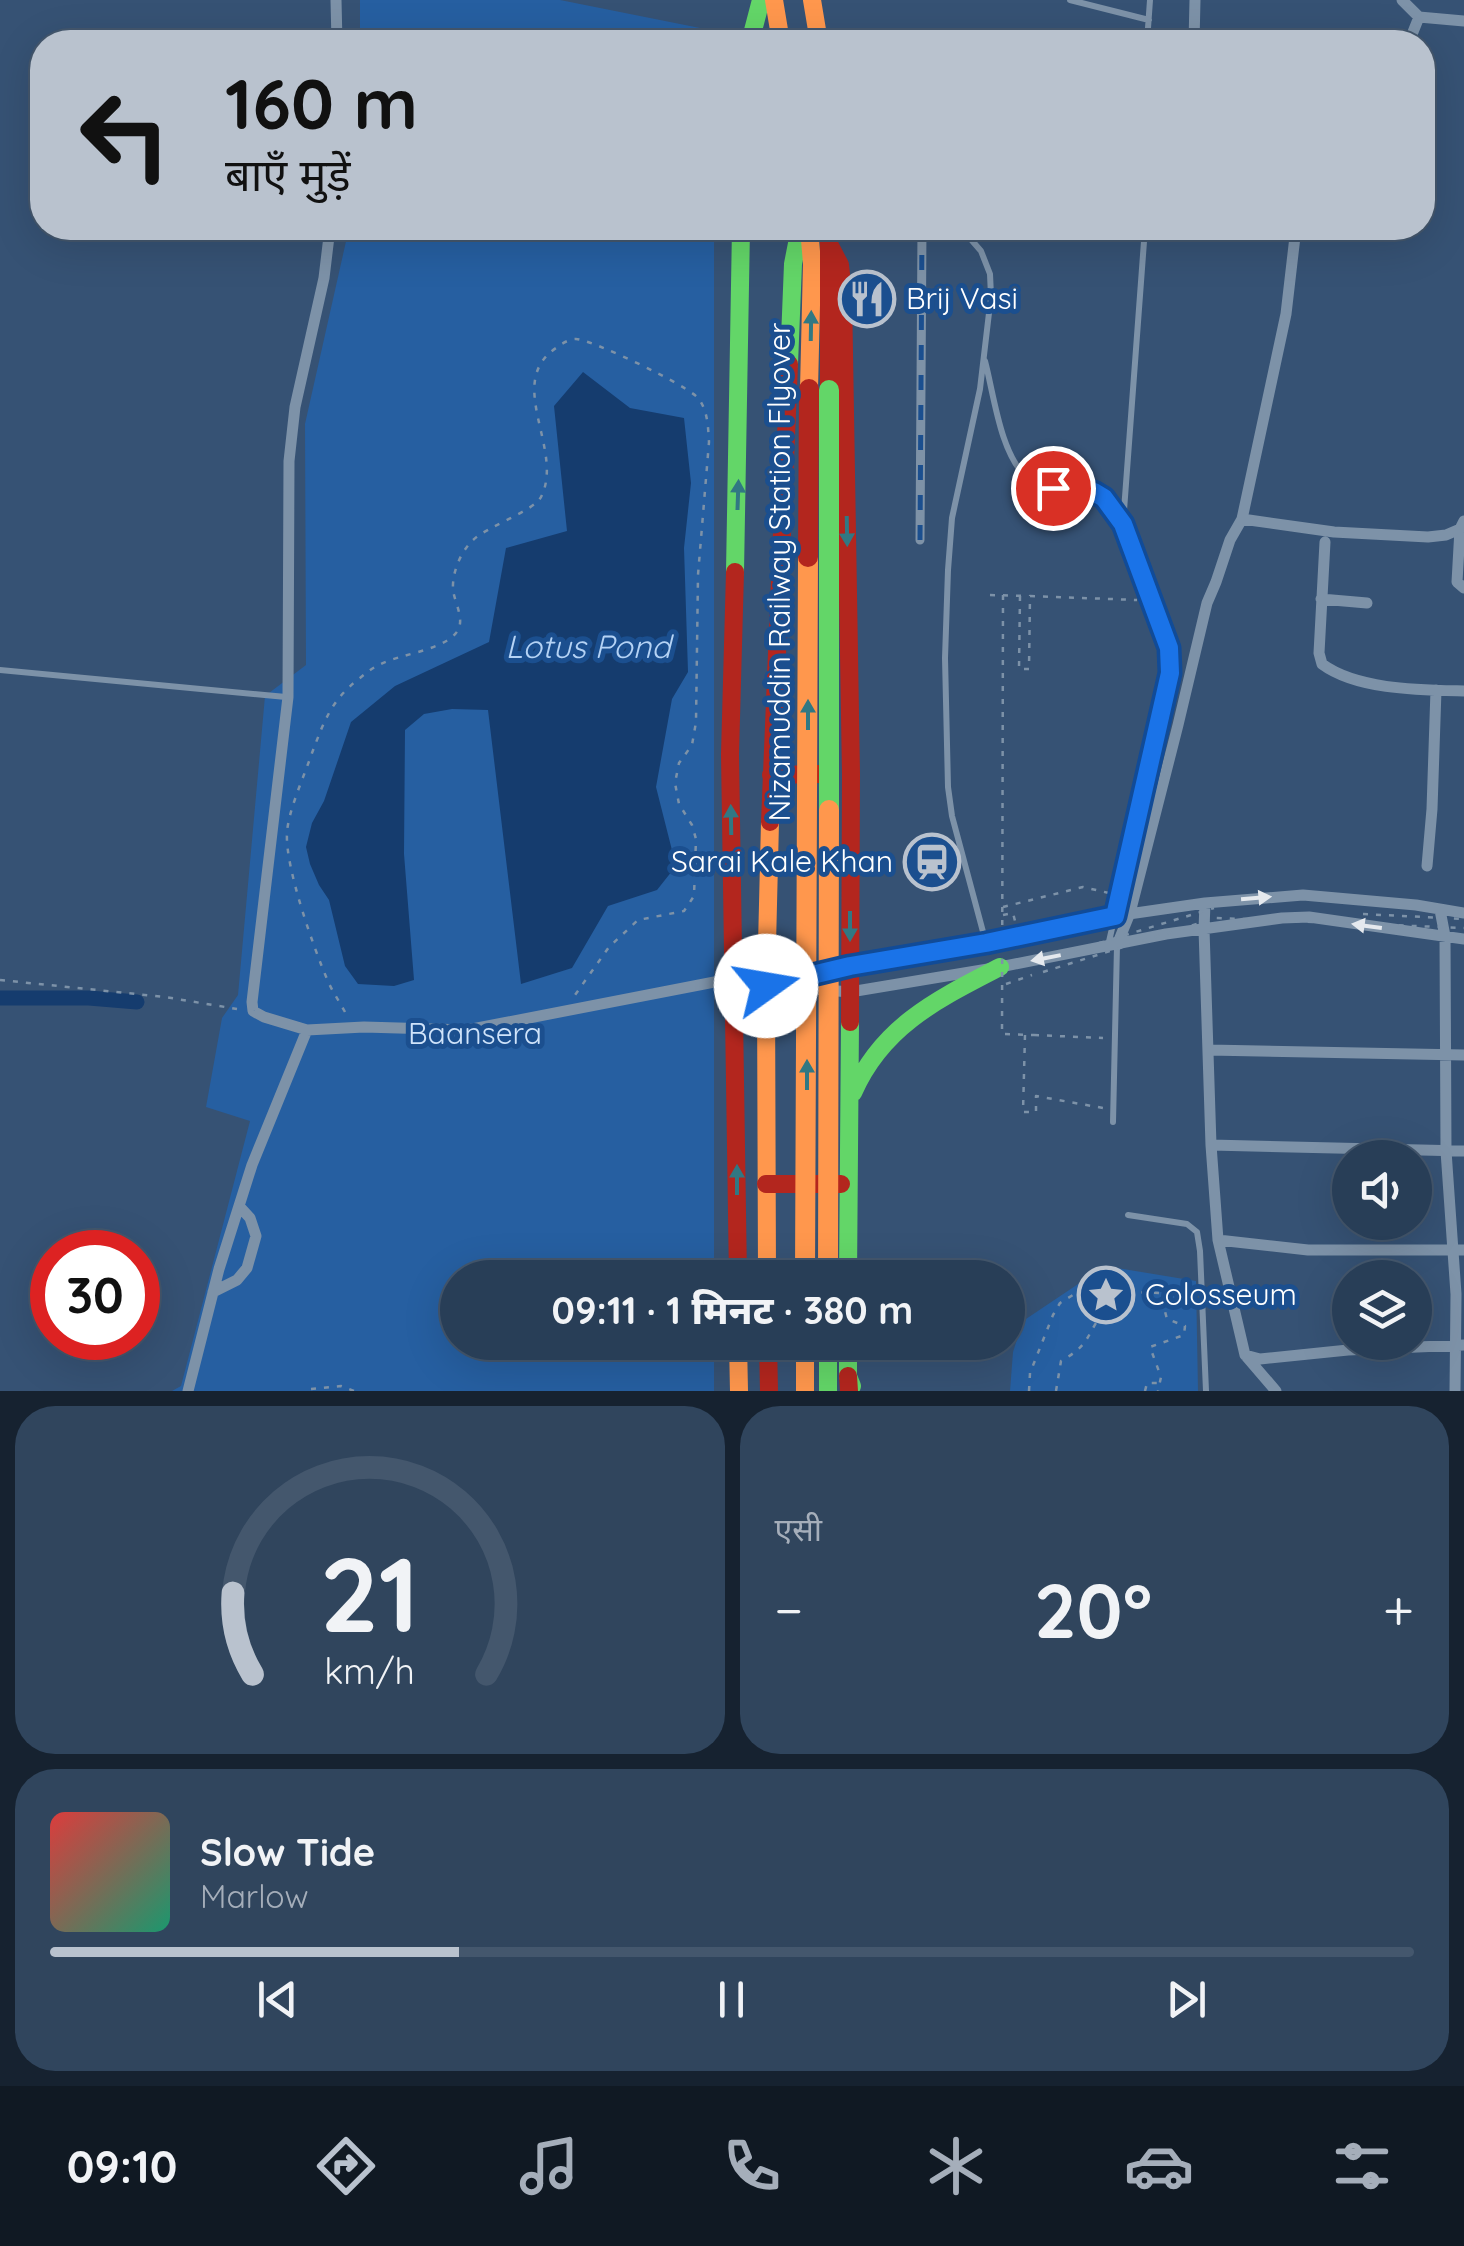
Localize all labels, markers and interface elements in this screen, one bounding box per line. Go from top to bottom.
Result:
text: 160 m [225,59,418,147]
icon: left [60,70,190,200]
text: बाएँ मुड़ें [225,146,351,202]
restaurant icon: Brij Vasi [837,269,897,329]
place label: Brij Vasi [906,279,1018,317]
one-way arrow [803,310,819,342]
street label: Nizamuddin Railway Station Flyover [760,322,798,821]
pin [1011,446,1096,531]
icon: arrive [1026,461,1081,516]
one-way arrow [731,479,747,511]
one-way arrow [839,515,855,547]
water label: Lotus Pond [505,626,674,666]
one-way arrow [800,699,816,731]
one-way arrow [723,804,739,836]
station icon: Sarai Kale Khan [902,832,962,892]
place label: Sarai Kale Khan [671,842,893,880]
one-way arrow [1241,890,1273,906]
one-way arrow [842,910,858,942]
one-way arrow [1351,917,1383,933]
position arrow [714,934,818,1038]
one-way arrow [1030,951,1062,966]
park label: Baansera [408,1014,542,1052]
one-way arrow [799,1059,815,1091]
map controls [1332,1140,1432,1360]
button: sound [1332,1140,1432,1240]
one-way arrow [729,1164,745,1196]
speed limit sign: 30 [30,1230,160,1360]
button: layers [1332,1260,1432,1360]
place icon: Colosseum [1076,1265,1136,1325]
place label: Colosseum [1145,1275,1297,1313]
text: 09:11 · 1 मिनट · 380 m [552,1286,913,1334]
text: एसी [775,1509,822,1549]
text: 21 [320,1528,420,1658]
text: 20° [1034,1563,1152,1657]
text: − [775,1575,803,1644]
text: + [1383,1575,1414,1644]
text: km/h [324,1648,415,1693]
text: Slow Tide [200,1828,375,1876]
text: Marlow [200,1876,309,1916]
icon: previous [250,1972,305,2027]
icon: pause [704,1972,759,2027]
icon: next [1159,1972,1214,2027]
icon: directions [311,2131,381,2201]
icon: music [514,2131,584,2201]
icon: phone [717,2131,787,2201]
icon: climate [921,2131,991,2201]
icon: car [1124,2131,1194,2201]
icon: filters [1327,2131,1397,2201]
text: 09:10 [67,2138,177,2194]

